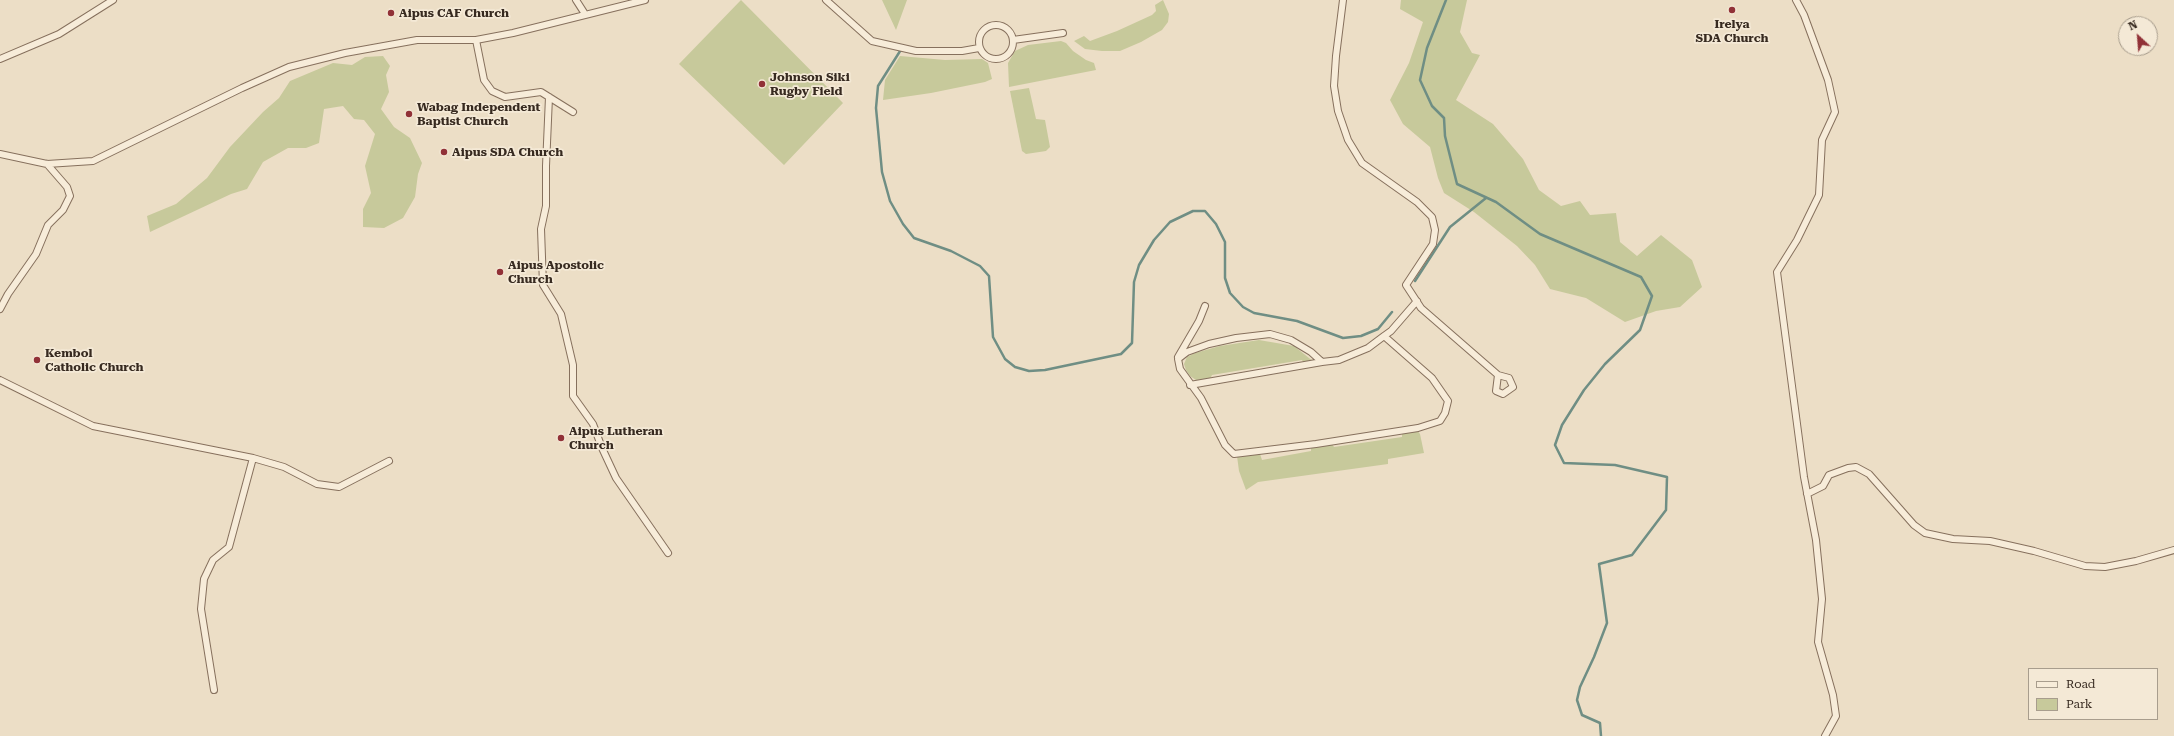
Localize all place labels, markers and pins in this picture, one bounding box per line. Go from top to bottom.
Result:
marker: Irelya SDA Church [1727,5,1737,15]
place label: Aipus CAF Church [399,6,509,20]
marker: Aipus CAF Church [386,8,396,18]
place label: Irelya SDA Church [1695,17,1769,45]
place label: Johnson Siki Rugby Field [770,70,850,98]
marker: Johnson Siki Rugby Field [757,79,767,89]
place label: Wabag Independent Baptist Church [417,100,540,128]
marker: Wabag Independent Baptist Church [404,109,414,119]
place label: Aipus SDA Church [452,145,563,159]
marker: Aipus SDA Church [439,147,449,157]
place label: Aipus Apostolic Church [508,258,604,286]
marker: Aipus Apostolic Church [495,267,505,277]
place label: Kembol Catholic Church [45,346,144,374]
marker: Kembol Catholic Church [32,355,42,365]
place label: Aipus Lutheran Church [569,424,663,452]
marker: Aipus Lutheran Church [556,433,566,443]

